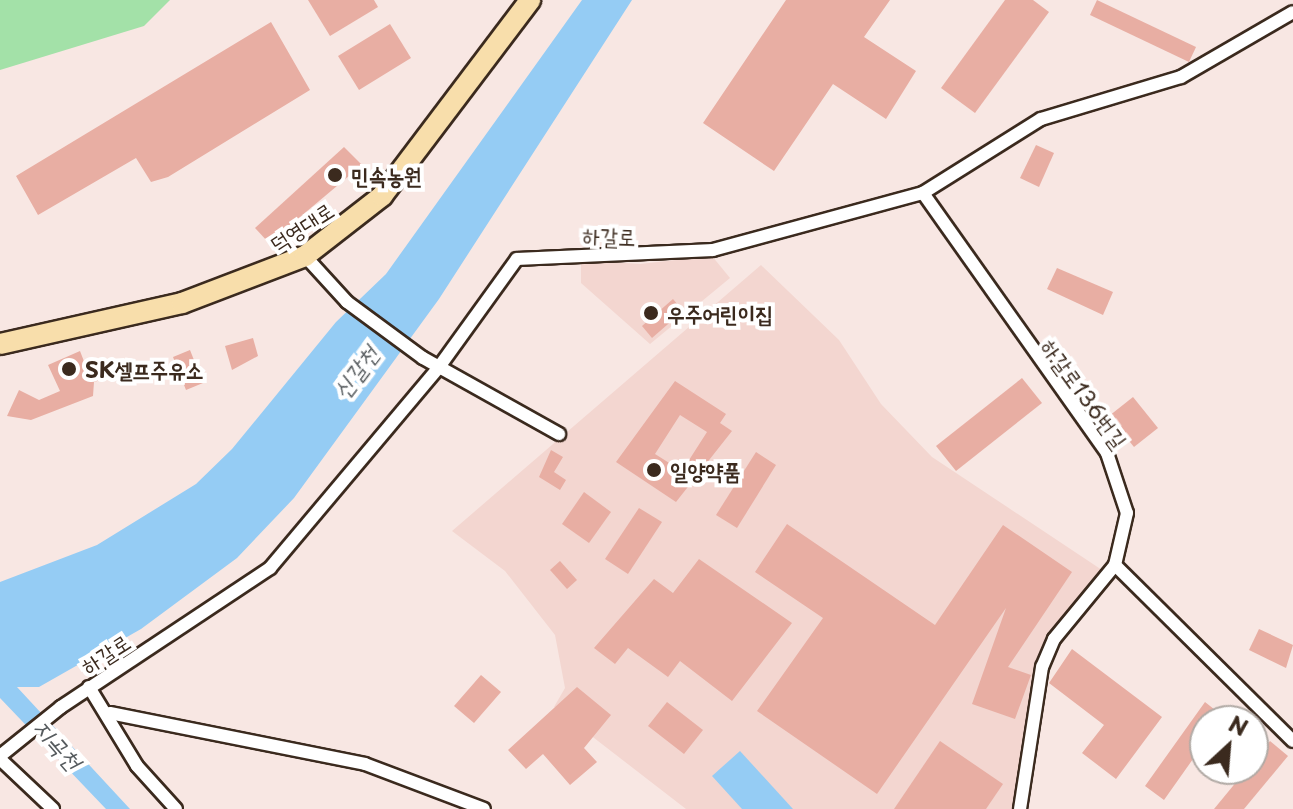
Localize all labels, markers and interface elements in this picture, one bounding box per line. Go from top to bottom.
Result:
place label: 민속농원 [351,162,422,188]
marker: 민속농원 [326,166,344,184]
street label: 덕영대로 [264,196,338,256]
street label: 하갈로 [582,221,636,249]
place label: 우주어린이집 [667,300,773,326]
marker: 우주어린이집 [642,304,660,322]
street label: 하갈로136번길 [1037,333,1133,453]
water label: 신갈천 [326,340,384,404]
place label: SK셀프주유소 [85,356,203,382]
marker: SK셀프주유소 [60,360,78,378]
place label: 일양약품 [670,457,741,483]
marker: 일양약품 [645,461,663,479]
street label: 하갈로 [76,627,134,679]
north arrow [1189,705,1269,785]
text: N [1224,706,1254,743]
water label: 지곡천 [28,713,88,775]

